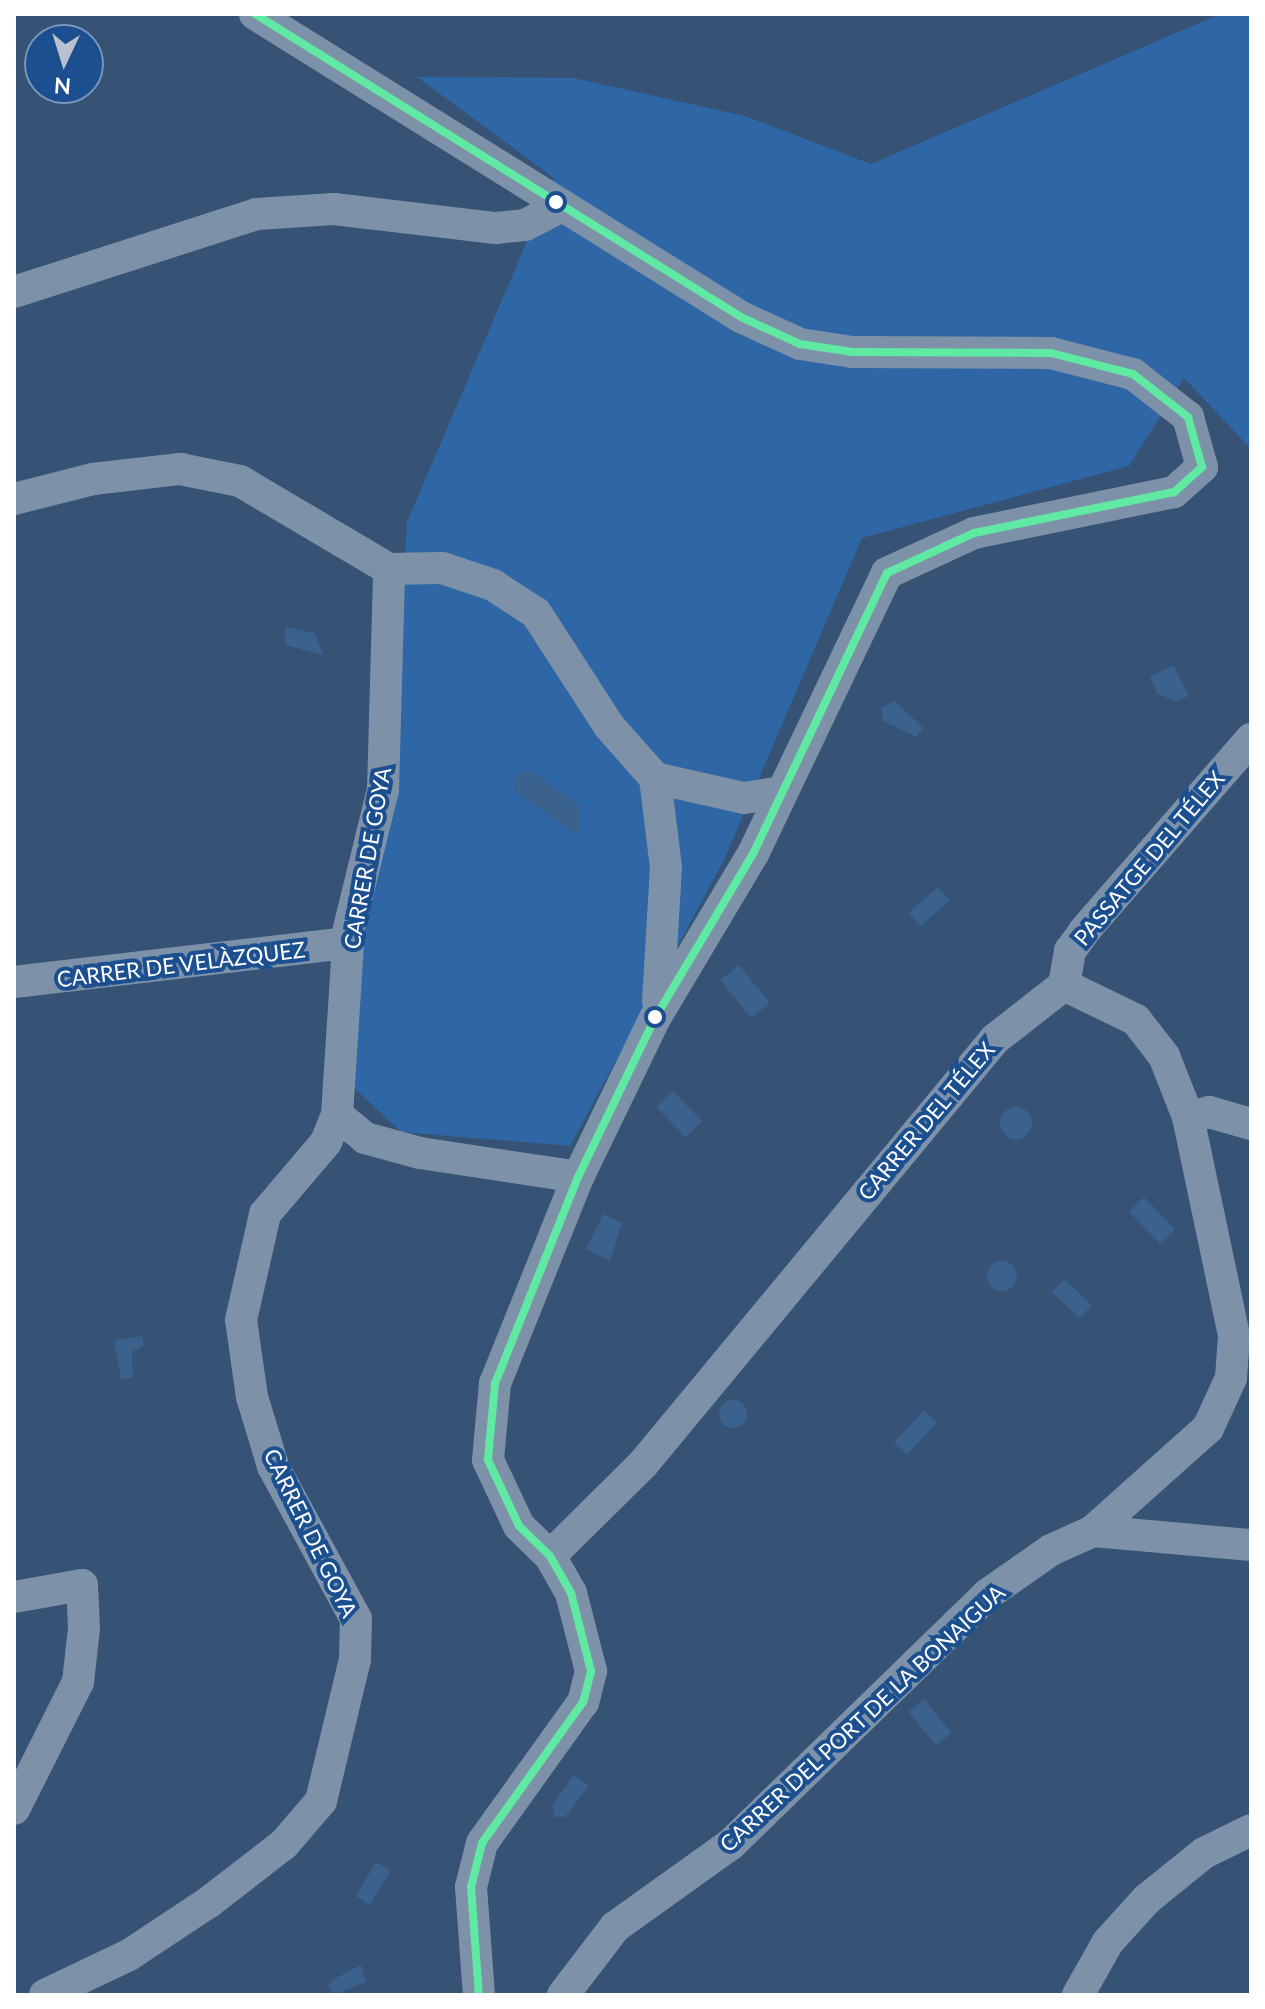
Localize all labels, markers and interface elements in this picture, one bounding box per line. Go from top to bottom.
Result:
north arrow [24,24,104,104]
text: N [53,72,72,101]
unlabelled marker [548,194,564,210]
street label: CARRER DE GOYA [338,765,396,951]
street label: PASSATGE DEL TÉLEX [1068,765,1230,951]
street label: CARRER DE VELÀZQUEZ [55,936,307,992]
unlabelled marker [647,1009,663,1025]
street label: CARRER DEL TÉLEX [852,1036,1000,1206]
street label: CARRER DE GOYA [259,1444,363,1622]
street label: CARRER DEL PORT DE LA BONAIGUA [713,1578,1011,1858]

